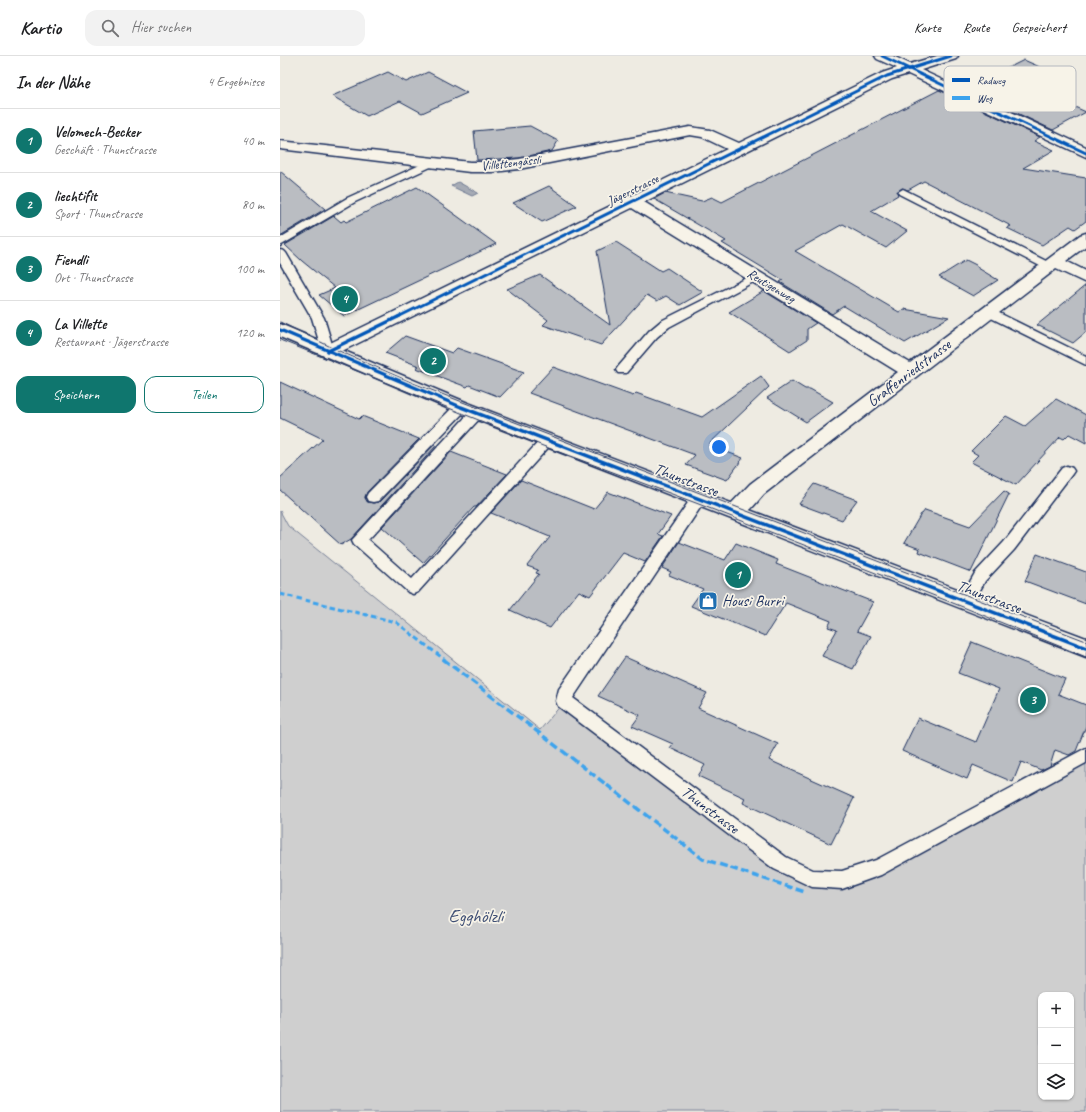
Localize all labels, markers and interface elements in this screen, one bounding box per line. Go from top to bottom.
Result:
search box [85,10,365,46]
text: Kartio [20,16,61,40]
icon: search [99,17,121,39]
text: Hier suchen [131,18,191,37]
text: Karte [914,19,941,36]
text: Route [963,19,989,36]
text: Gespeichert [1011,19,1066,36]
legend [944,66,1076,112]
text: In der Nähe [16,72,89,93]
text: Radweg [977,73,1006,87]
text: 4 Ergebnisse [208,74,264,90]
text: Weg [977,91,994,105]
text: Velomech-Becker [54,123,140,142]
text: 1 [26,133,32,149]
text: 40 m [242,133,264,149]
text: Geschäft · Thunstrasse [54,142,156,158]
street label: Villettengässli [480,151,543,175]
street label: Jägerstrasse [604,170,662,210]
text: liechtifit [54,187,97,206]
text: 2 [26,197,32,213]
text: 80 m [242,197,264,213]
text: Sport · Thunstrasse [54,206,142,222]
text: Fiendli [54,251,88,270]
text: 3 [26,261,32,277]
text: 100 m [236,261,264,277]
street label: Reutigenweg [744,266,799,307]
text: Ort · Thunstrasse [54,270,133,286]
pin: 4 [332,284,358,314]
text: La Villette [54,315,106,334]
text: 4 [26,325,32,341]
text: 120 m [236,325,264,341]
text: Restaurant · Jägerstrasse [54,334,168,350]
street label: Graffenriedstrasse [863,334,956,411]
pin: 2 [420,346,446,376]
button: Speichern [16,376,136,413]
button: Teilen [144,376,264,413]
your location [709,437,729,457]
street label: Thunstrasse [651,459,723,502]
pin: 1 [725,560,751,590]
street label: Thunstrasse [954,576,1026,619]
shop icon: Housi Burri [697,590,719,612]
place label: Housi Burri [722,591,786,611]
pin: 3 [1020,685,1046,715]
street label: Thunstrasse [677,782,744,839]
park label: Egghölzli [449,904,506,928]
map controls [1038,992,1074,1100]
button: + [1038,992,1074,1028]
button: − [1038,1028,1074,1064]
button: layers [1038,1064,1074,1100]

